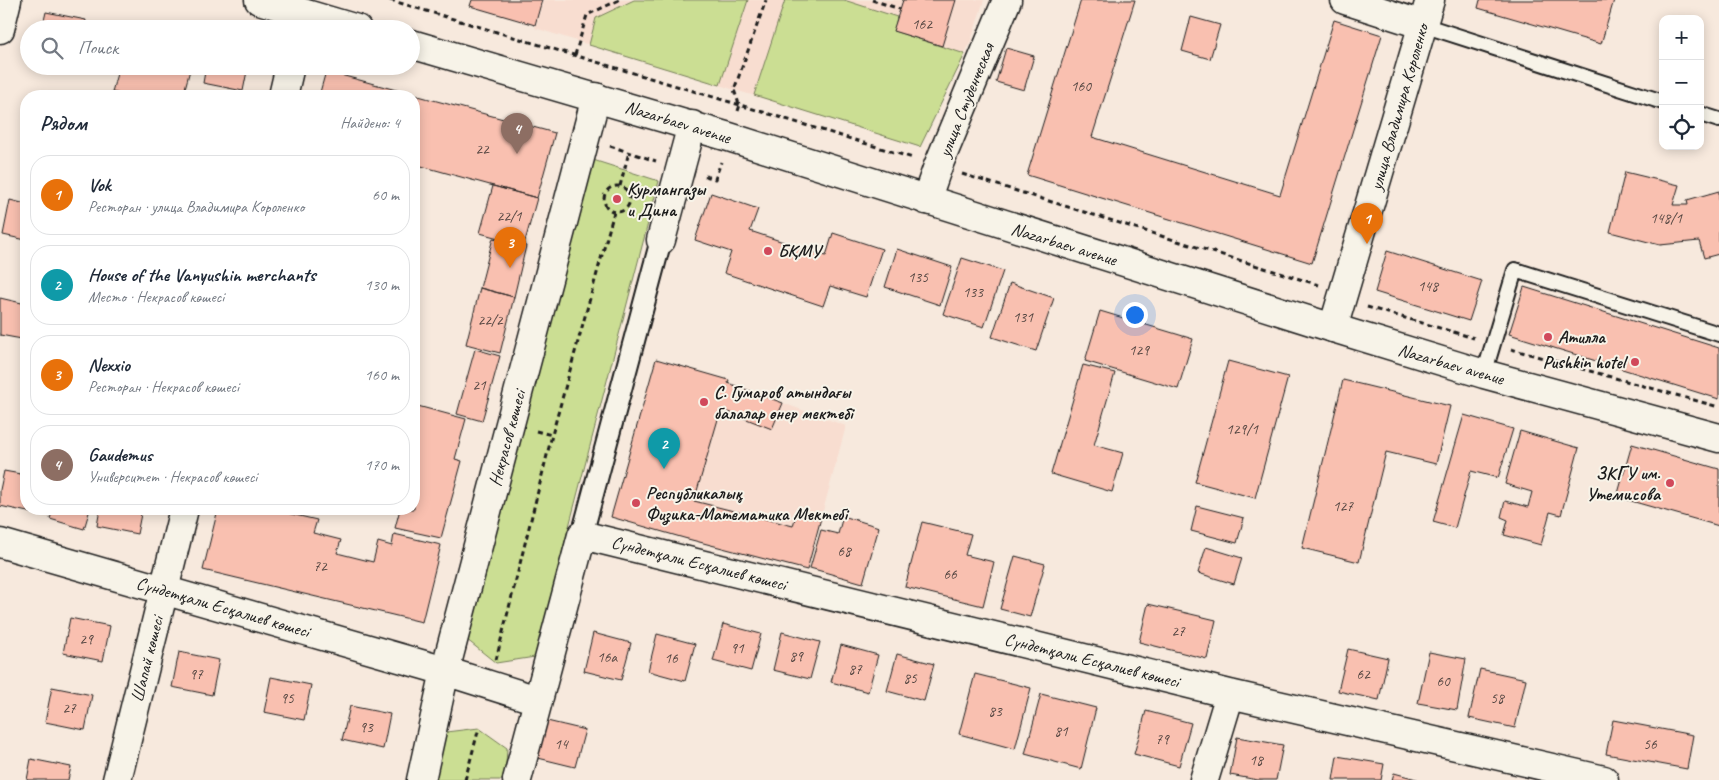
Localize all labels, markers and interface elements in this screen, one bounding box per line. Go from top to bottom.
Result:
house number: 162 [912,15,933,34]
map controls [1659,15,1704,150]
button: + [1659,15,1704,60]
search box [20,20,420,75]
street label: улица Владимира Короленко [1364,20,1434,194]
icon: search [38,34,66,62]
text: Поиск [78,36,118,60]
street label: улица Студенческая [933,39,999,161]
button: − [1659,60,1704,105]
house number: 160 [1071,77,1092,96]
street label: Nazarbaev avenue [623,96,734,149]
button: locate [1659,105,1704,150]
text: Рядом [40,110,87,136]
text: Найдено: 4 [340,113,400,133]
pin: 4 [501,113,533,154]
house number: 22 [475,140,490,159]
text: Vok [88,173,111,197]
place label: Курмангазы и Дина [627,178,707,221]
text: 1 [53,185,61,205]
text: 60 m [372,185,399,205]
marker: Курмангазы и Дина [611,193,623,205]
text: Ресторан · улица Владимира Короленко [88,197,304,217]
pin: 1 [1351,203,1383,244]
house number: 22/1 [496,207,523,226]
house number: 148/1 [1650,209,1683,228]
street label: Nazarbaev avenue [1009,218,1120,271]
pin: 3 [494,227,526,268]
place label: БҚМУ [778,240,824,262]
marker: БҚМУ [762,245,774,257]
text: House of the Vanyushin merchants [88,263,316,287]
house number: 135 [908,268,929,287]
text: 2 [53,275,61,295]
text: 130 m [365,275,399,295]
house number: 148 [1418,277,1439,296]
house number: 133 [963,283,984,302]
text: Место · Некрасов көшесі [88,287,224,307]
your location [1122,302,1148,328]
house number: 131 [1013,308,1034,327]
house number: 22/2 [477,311,504,330]
place label: Атилла [1558,326,1606,348]
marker: Атилла [1542,331,1554,343]
street label: Nazarbaev avenue [1396,338,1508,390]
house number: 129 [1129,341,1150,360]
place label: Pushkin hotel [1543,351,1629,373]
text: Nexxio [88,353,130,377]
marker: Pushkin hotel [1629,356,1641,368]
text: 3 [53,365,61,385]
text: 160 m [365,365,399,385]
house number: 21 [472,376,487,395]
text: Ресторан · Некрасов көшесі [88,377,239,397]
place label: С. Гумаров атындағы балалар өнер мектебі [714,381,855,424]
street label: Некрасов көшесі [484,385,531,488]
marker: С. Гумаров атындағы балалар өнер мектебі [698,396,710,408]
house number: 129/1 [1226,420,1259,439]
pin: 2 [648,428,680,469]
text: Gaudemus [88,443,152,467]
text: 4 [53,455,61,475]
text: 170 m [365,455,399,475]
place label: ЗКГУ им. Утемисова [1586,462,1662,505]
text: Университет · Некрасов көшесі [88,467,257,487]
marker: ЗКГУ им. Утемисова [1664,477,1676,489]
place label: Республикалық Физика-Математика Мектебі [646,482,850,526]
marker: Республикалық Физика-Математика Мектебі [630,497,642,509]
house number: 127 [1333,497,1354,516]
street label: Сүндетқали Есқалиев көшесі [609,531,791,596]
house number: 68 [837,542,852,561]
house number: 72 [313,557,328,576]
house number: 66 [943,565,958,584]
street label: Сүндетқали Есқалиев көшесі [134,572,315,643]
street label: Шапай көшесі [126,611,169,704]
house number: 27 [1171,622,1186,641]
street label: Сүндетқали Есқалиев көшесі [1002,628,1184,693]
house number: 29 [79,630,94,649]
house number: 91 [730,639,745,658]
house number: 89 [789,647,804,666]
house number: 16а [597,648,618,667]
house number: 16 [664,649,679,668]
house number: 87 [848,660,863,679]
house number: 97 [189,665,204,684]
house number: 62 [1356,665,1371,684]
house number: 85 [903,669,918,688]
house number: 60 [1436,672,1451,691]
house number: 95 [280,689,295,708]
house number: 58 [1490,689,1505,708]
house number: 27 [62,699,77,718]
house number: 83 [988,702,1003,721]
house number: 93 [359,718,374,737]
house number: 81 [1054,722,1069,741]
house number: 79 [1155,730,1170,749]
house number: 14 [554,735,569,754]
house number: 56 [1643,735,1658,754]
house number: 18 [1249,751,1264,770]

